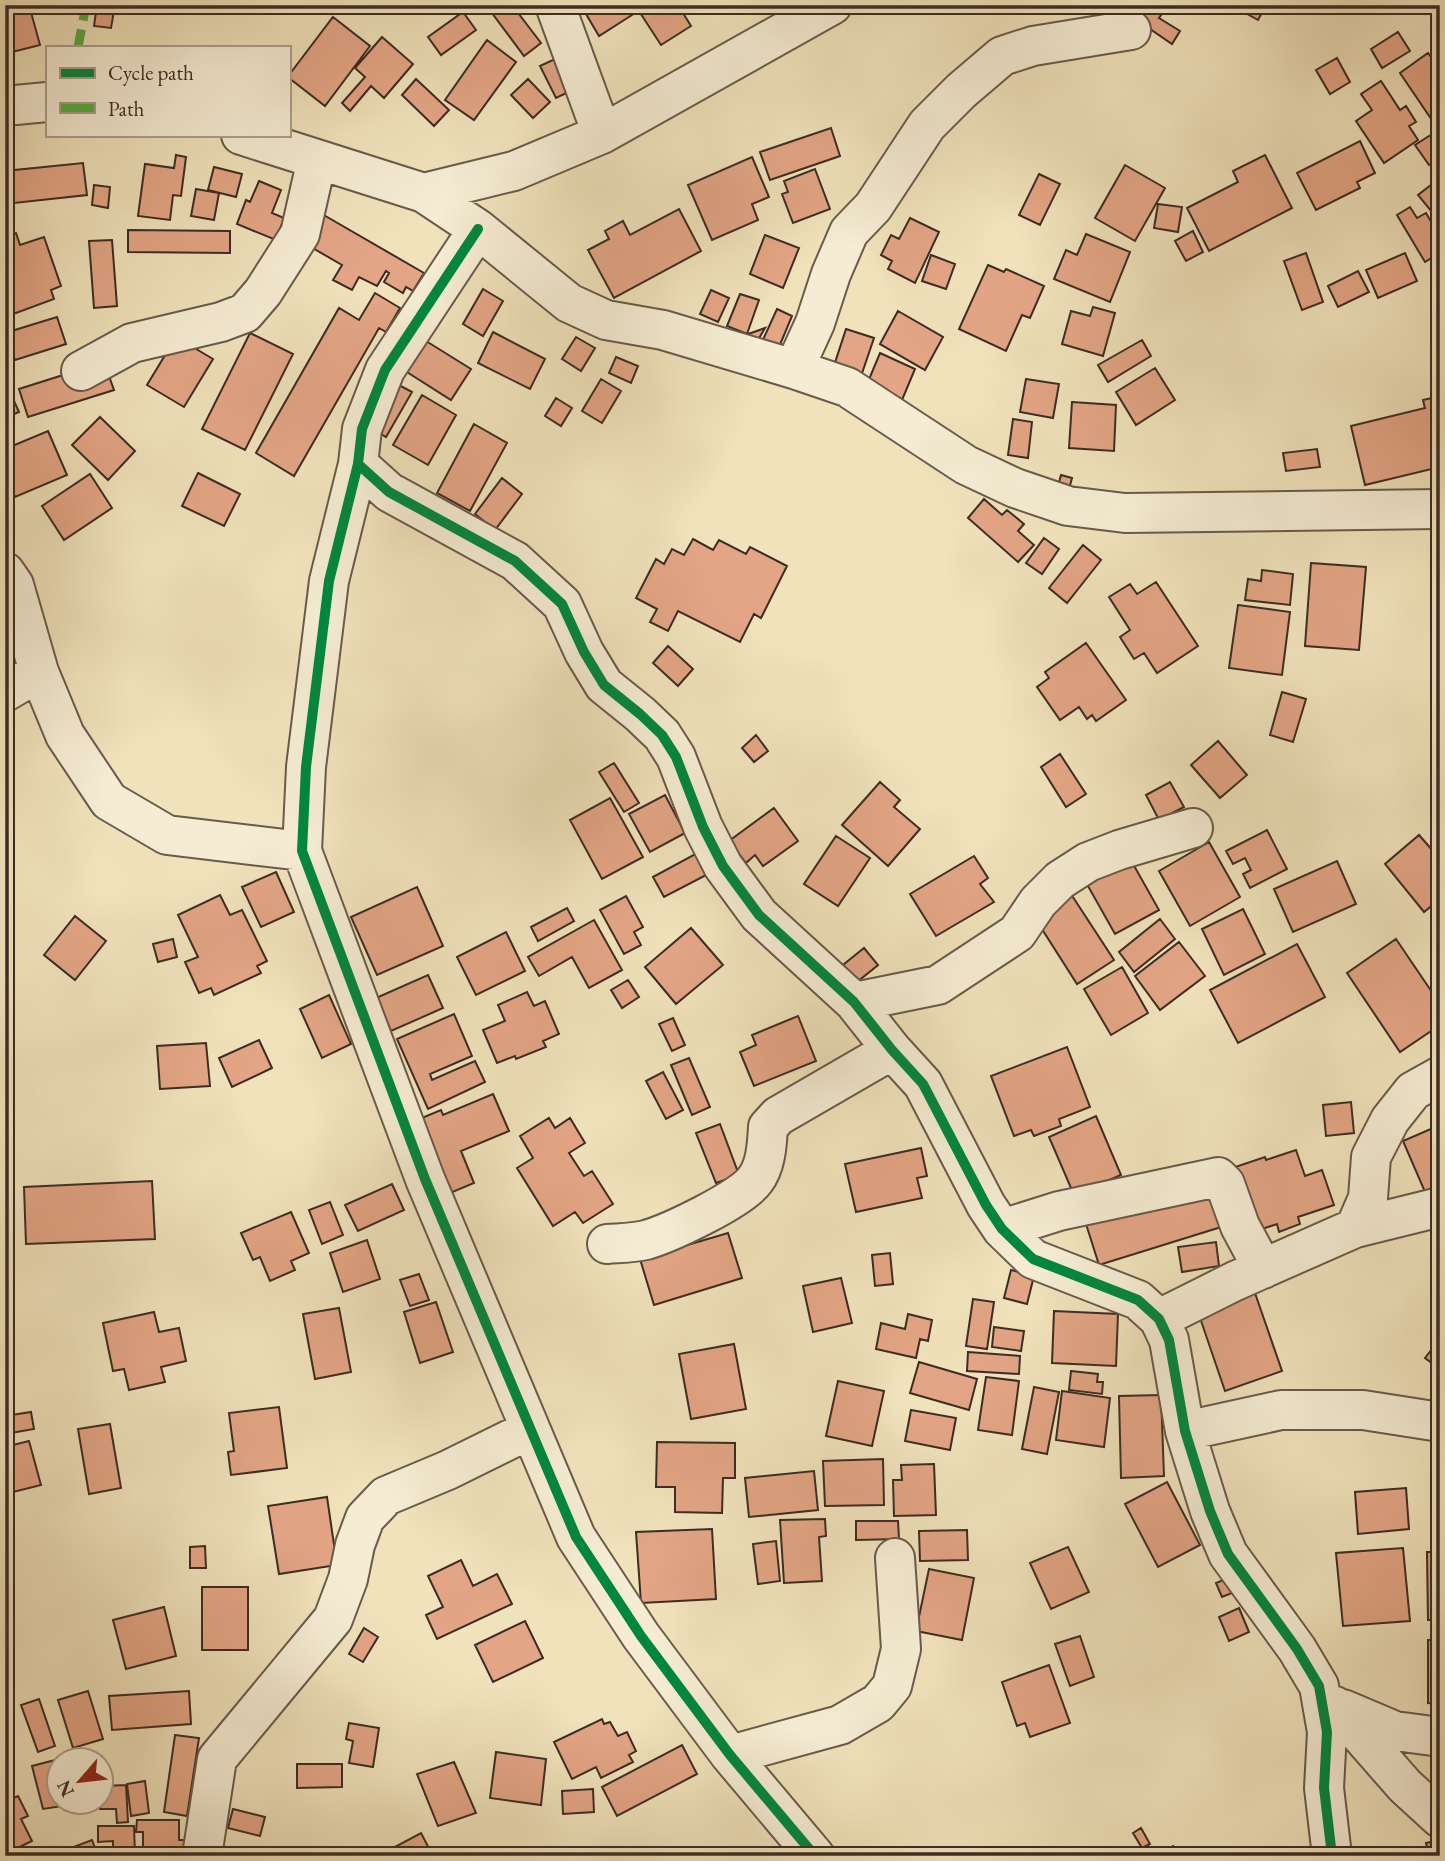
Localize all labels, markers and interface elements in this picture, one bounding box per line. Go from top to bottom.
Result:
legend [46,46,290,136]
text: Cycle path [108,59,194,86]
text: Path [108,95,145,122]
north arrow [46,1745,116,1815]
text: N [50,1776,80,1801]

